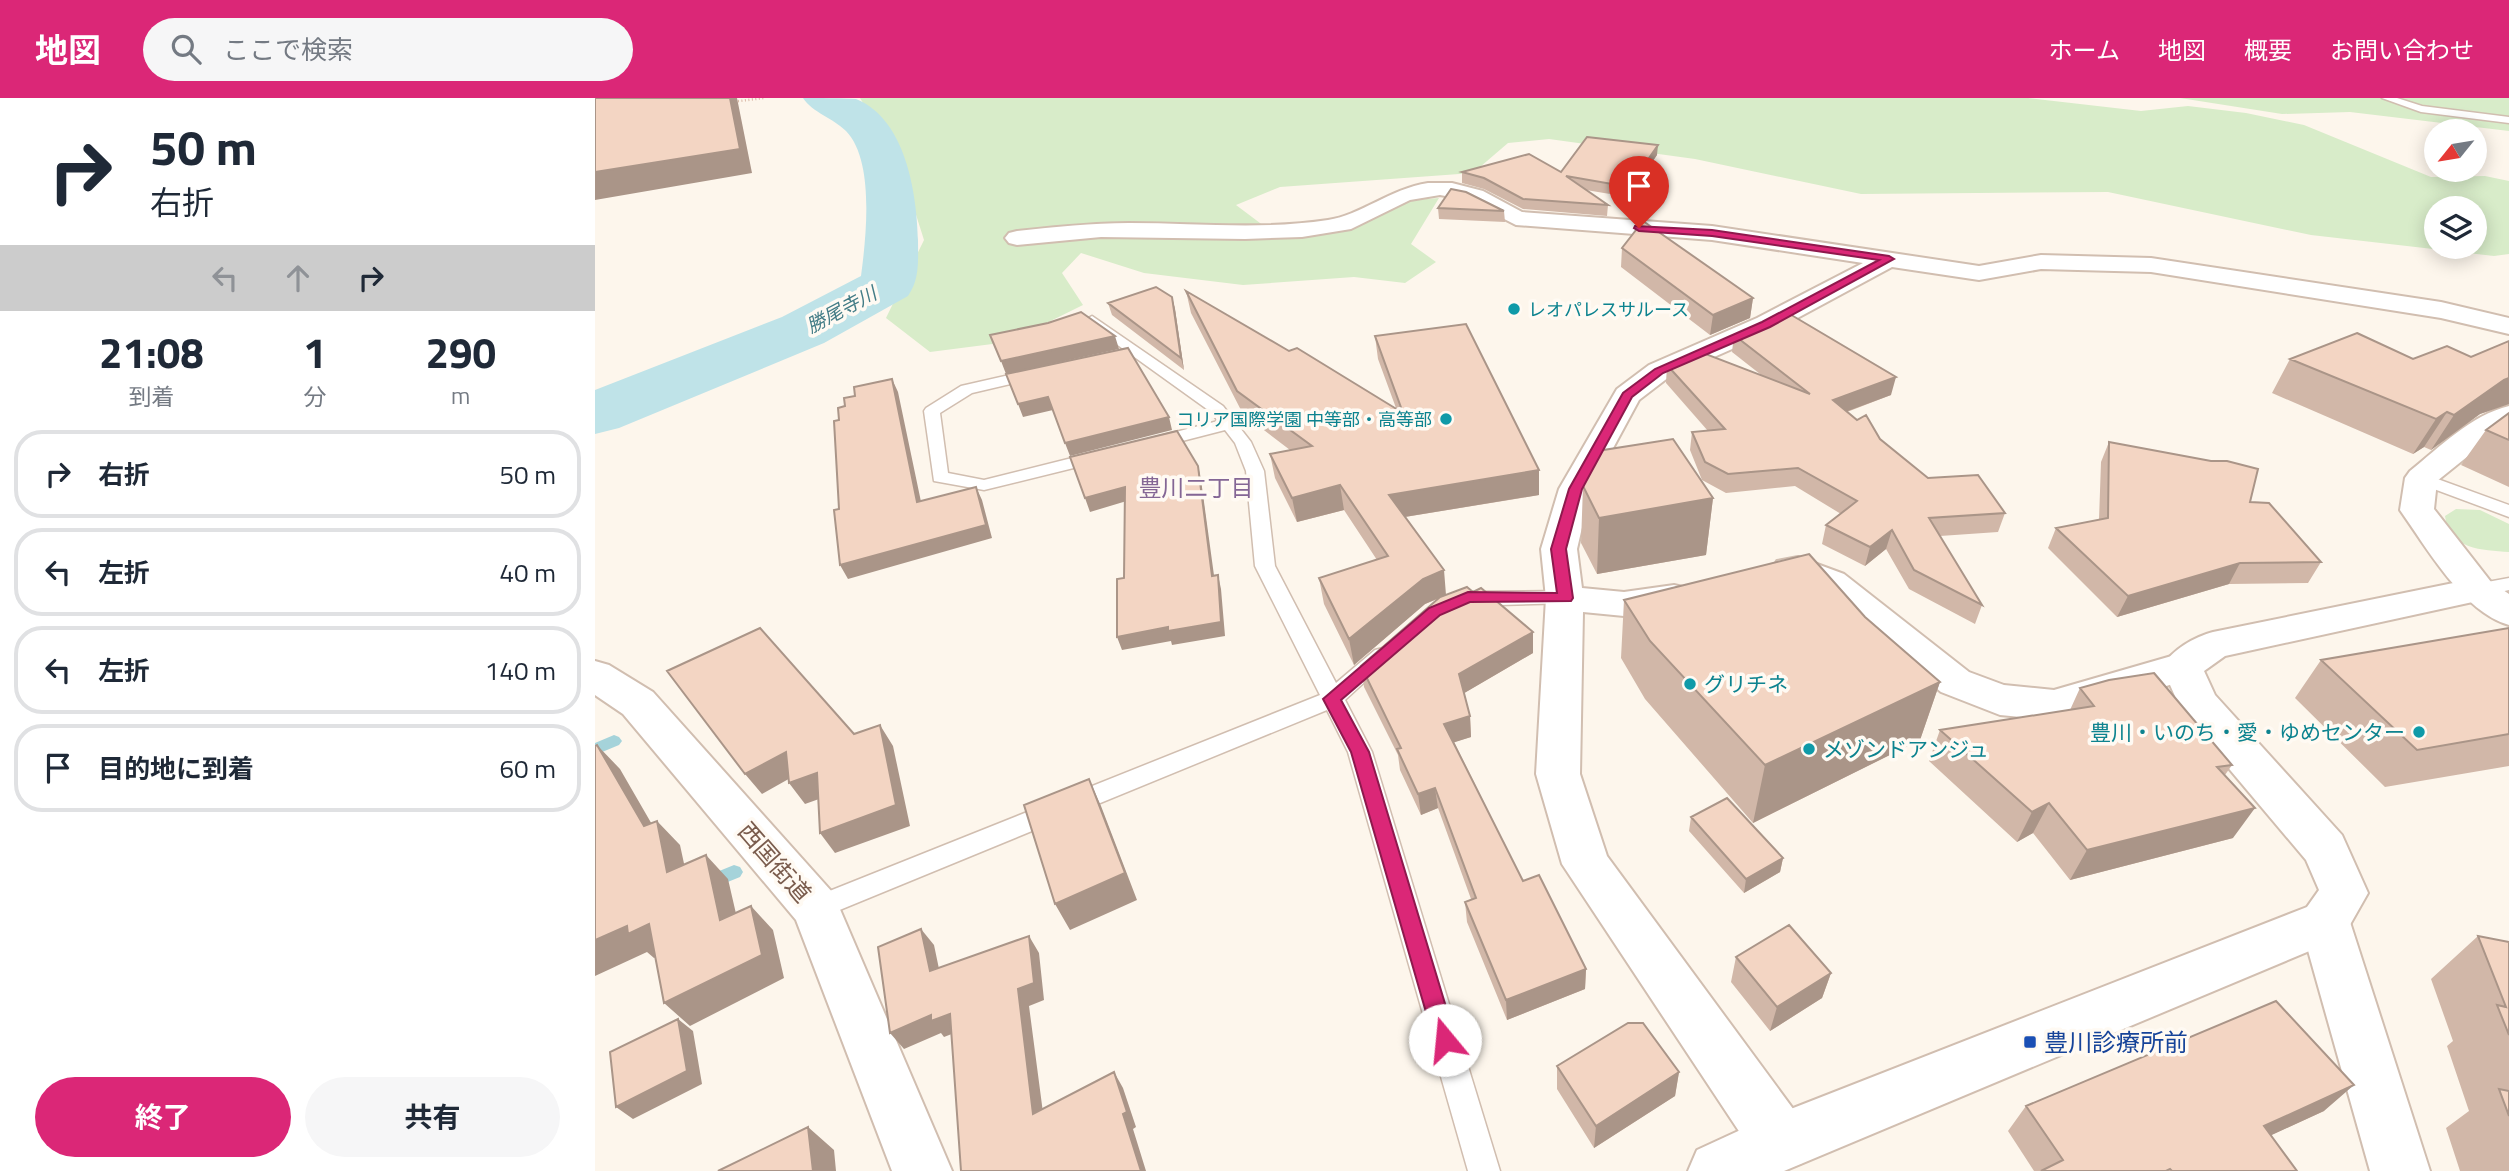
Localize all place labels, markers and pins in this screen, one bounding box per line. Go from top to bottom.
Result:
pin [1609,156,1669,228]
place label: レオパレスサルース [1528,296,1689,323]
marker: レオパレスサルース [1506,301,1522,317]
place label: コリア国際学園 中等部・高等部 [1176,406,1432,433]
marker: コリア国際学園 中等部・高等部 [1438,411,1454,427]
place label: グリチネ [1704,668,1788,700]
marker: グリチネ [1682,676,1698,692]
place label: 豊川・いのち・愛・ゆめセンター [2090,716,2405,748]
marker: 豊川・いのち・愛・ゆめセンター [2411,724,2427,740]
place label: メゾンドアンジュ [1823,733,1989,765]
marker: メゾンドアンジュ [1801,741,1817,757]
place label: 豊川診療所前 [2044,1024,2188,1060]
marker: 豊川診療所前 [2022,1034,2038,1050]

